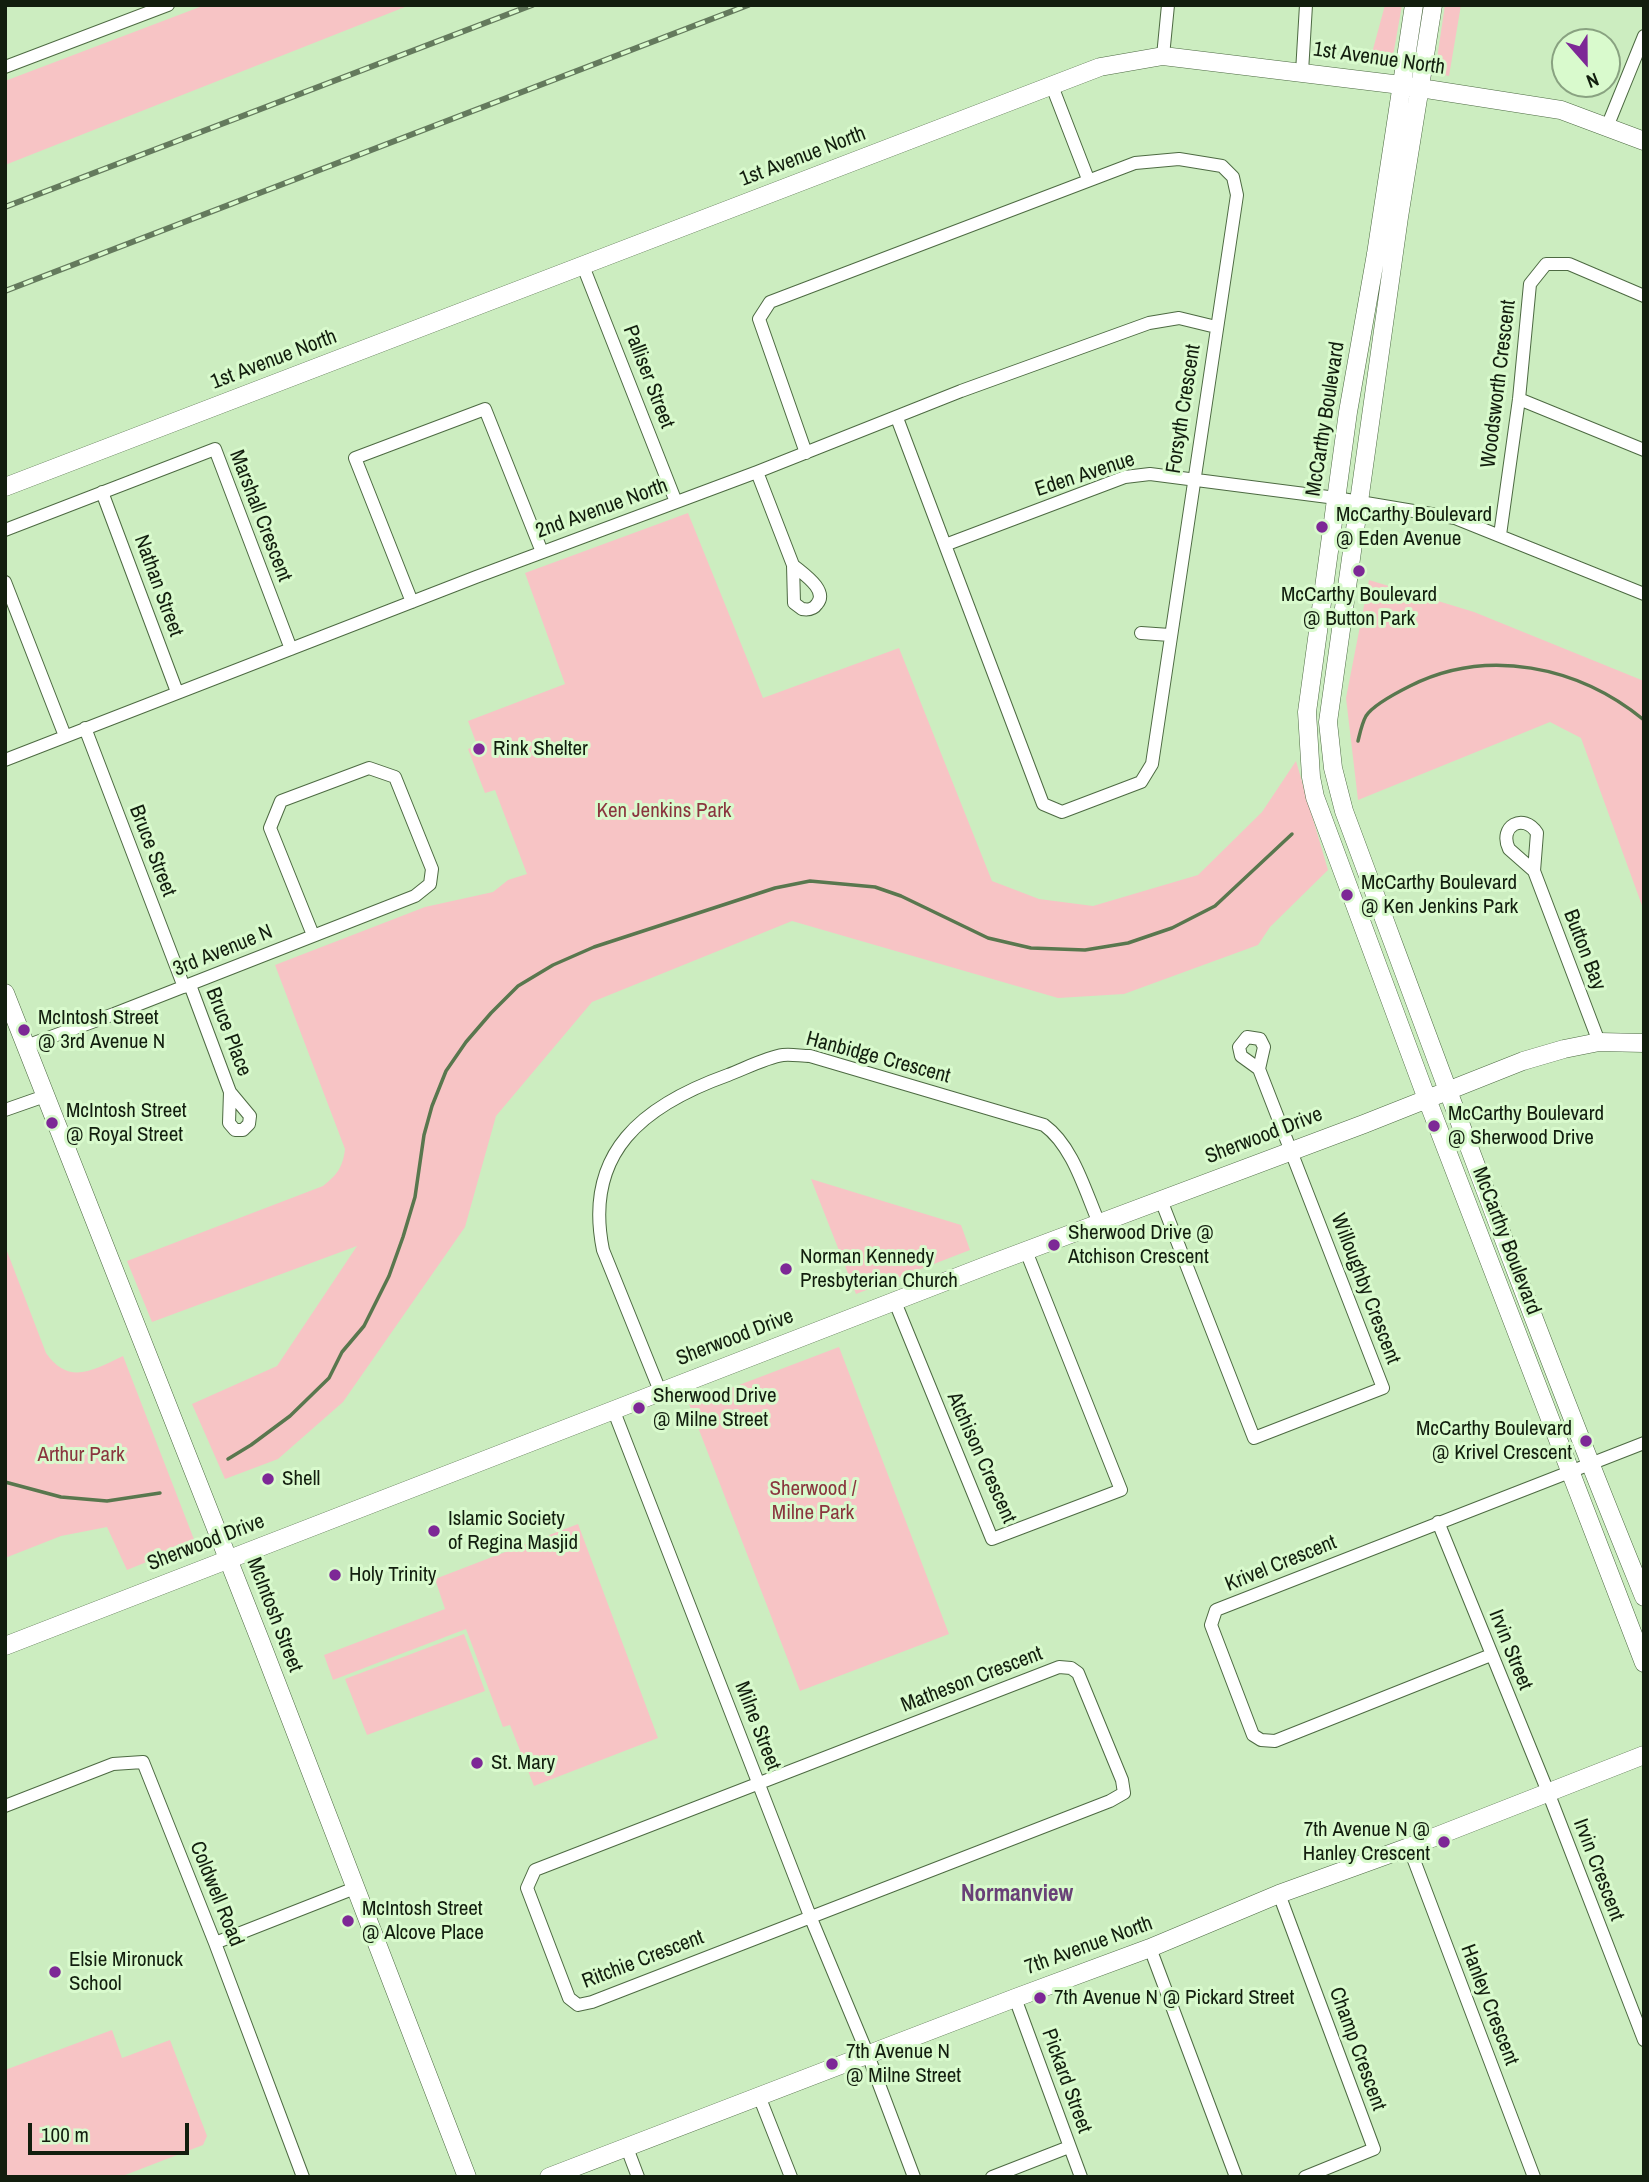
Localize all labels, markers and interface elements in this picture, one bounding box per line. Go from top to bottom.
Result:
north arrow [1551,28,1621,98]
street label: 1st Avenue North [1312,37,1446,81]
text: N [1583,67,1603,95]
street label: 1st Avenue North [737,121,869,193]
street label: Woodsworth Crescent [1476,299,1522,469]
street label: Palliser Street [617,322,679,432]
street label: 1st Avenue North [208,324,340,396]
street label: McCarthy Boulevard [1301,340,1351,498]
street label: Forsyth Crescent [1161,343,1207,475]
street label: Marshall Crescent [223,447,297,585]
street label: Eden Avenue [1032,447,1138,503]
street label: 2nd Avenue North [533,473,671,545]
place label: McCarthy Boulevard @ Eden Avenue [1336,502,1492,552]
marker: McCarthy Boulevard @ Eden Avenue [1314,519,1330,535]
street label: Nathan Street [128,532,188,640]
marker: McCarthy Boulevard @ Button Park [1351,563,1367,579]
place label: McCarthy Boulevard @ Button Park [1281,582,1437,632]
place label: Rink Shelter [493,736,588,762]
marker: Rink Shelter [471,741,487,757]
park label: Ken Jenkins Park [597,798,731,824]
street label: Bruce Street [123,802,181,900]
place label: McCarthy Boulevard @ Ken Jenkins Park [1361,870,1518,920]
marker: McCarthy Boulevard @ Ken Jenkins Park [1339,887,1355,903]
street label: Button Bay [1557,906,1611,994]
street label: 3rd Avenue N [170,920,276,982]
street label: Bruce Place [200,984,256,1080]
place label: McIntosh Street @ 3rd Avenue N [38,1005,165,1055]
marker: McIntosh Street @ 3rd Avenue N [16,1022,32,1038]
street label: Hanbidge Crescent [803,1027,953,1089]
place label: McIntosh Street @ Royal Street [66,1098,187,1148]
place label: McCarthy Boulevard @ Sherwood Drive [1448,1101,1604,1151]
street label: Sherwood Drive [1202,1102,1326,1170]
marker: McIntosh Street @ Royal Street [44,1115,60,1131]
marker: McCarthy Boulevard @ Sherwood Drive [1426,1118,1442,1134]
street label: McCarthy Boulevard [1466,1164,1546,1318]
street label: Willoughby Crescent [1325,1210,1405,1368]
place label: Sherwood Drive @ Atchison Crescent [1068,1220,1214,1270]
marker: Sherwood Drive @ Atchison Crescent [1046,1237,1062,1253]
place label: Norman Kennedy Presbyterian Church [800,1244,958,1294]
marker: Norman Kennedy Presbyterian Church [778,1261,794,1277]
street label: Sherwood Drive [673,1304,797,1372]
place label: Sherwood Drive @ Milne Street [653,1383,776,1433]
street label: Atchison Crescent [941,1389,1021,1527]
marker: Sherwood Drive @ Milne Street [631,1400,647,1416]
place label: McCarthy Boulevard @ Krivel Crescent [1416,1416,1572,1466]
marker: McCarthy Boulevard @ Krivel Crescent [1578,1433,1594,1449]
park label: Arthur Park [37,1442,125,1468]
place label: Shell [282,1466,320,1492]
marker: Shell [260,1471,276,1487]
park label: Sherwood / Milne Park [769,1476,857,1526]
place label: Islamic Society of Regina Masjid [448,1506,578,1556]
street label: Sherwood Drive [144,1509,268,1577]
marker: Islamic Society of Regina Masjid [426,1523,442,1539]
street label: Krivel Crescent [1222,1530,1340,1598]
street label: McIntosh Street [241,1554,307,1676]
place label: Holy Trinity [349,1562,436,1588]
marker: Holy Trinity [327,1567,343,1583]
street label: Irvin Street [1483,1606,1537,1694]
street label: Matheson Crescent [898,1641,1046,1719]
street label: Milne Street [729,1678,785,1774]
place label: St. Mary [491,1750,555,1776]
marker: St. Mary [469,1755,485,1771]
street label: Irvin Crescent [1567,1815,1629,1925]
place label: 7th Avenue N @ Hanley Crescent [1303,1817,1430,1867]
marker: 7th Avenue N @ Hanley Crescent [1436,1834,1452,1850]
street label: Coldwell Road [184,1838,248,1950]
district label: Normanview [961,1881,1073,1909]
place label: McIntosh Street @ Alcove Place [362,1896,484,1946]
street label: 7th Avenue North [1022,1911,1156,1981]
marker: McIntosh Street @ Alcove Place [340,1913,356,1929]
street label: Ritchie Crescent [579,1925,707,1995]
street label: Hanley Crescent [1454,1941,1524,2069]
place label: Elsie Mironuck School [69,1947,183,1997]
marker: Elsie Mironuck School [47,1964,63,1980]
street label: Champ Crescent [1323,1984,1391,2114]
place label: 7th Avenue N @ Pickard Street [1054,1985,1294,2011]
marker: 7th Avenue N @ Pickard Street [1032,1990,1048,2006]
street label: Pickard Street [1035,2025,1097,2137]
place label: 7th Avenue N @ Milne Street [846,2039,961,2089]
marker: 7th Avenue N @ Milne Street [824,2056,840,2072]
scale bar [32,2108,192,2152]
text: 100 m [41,2120,89,2149]

